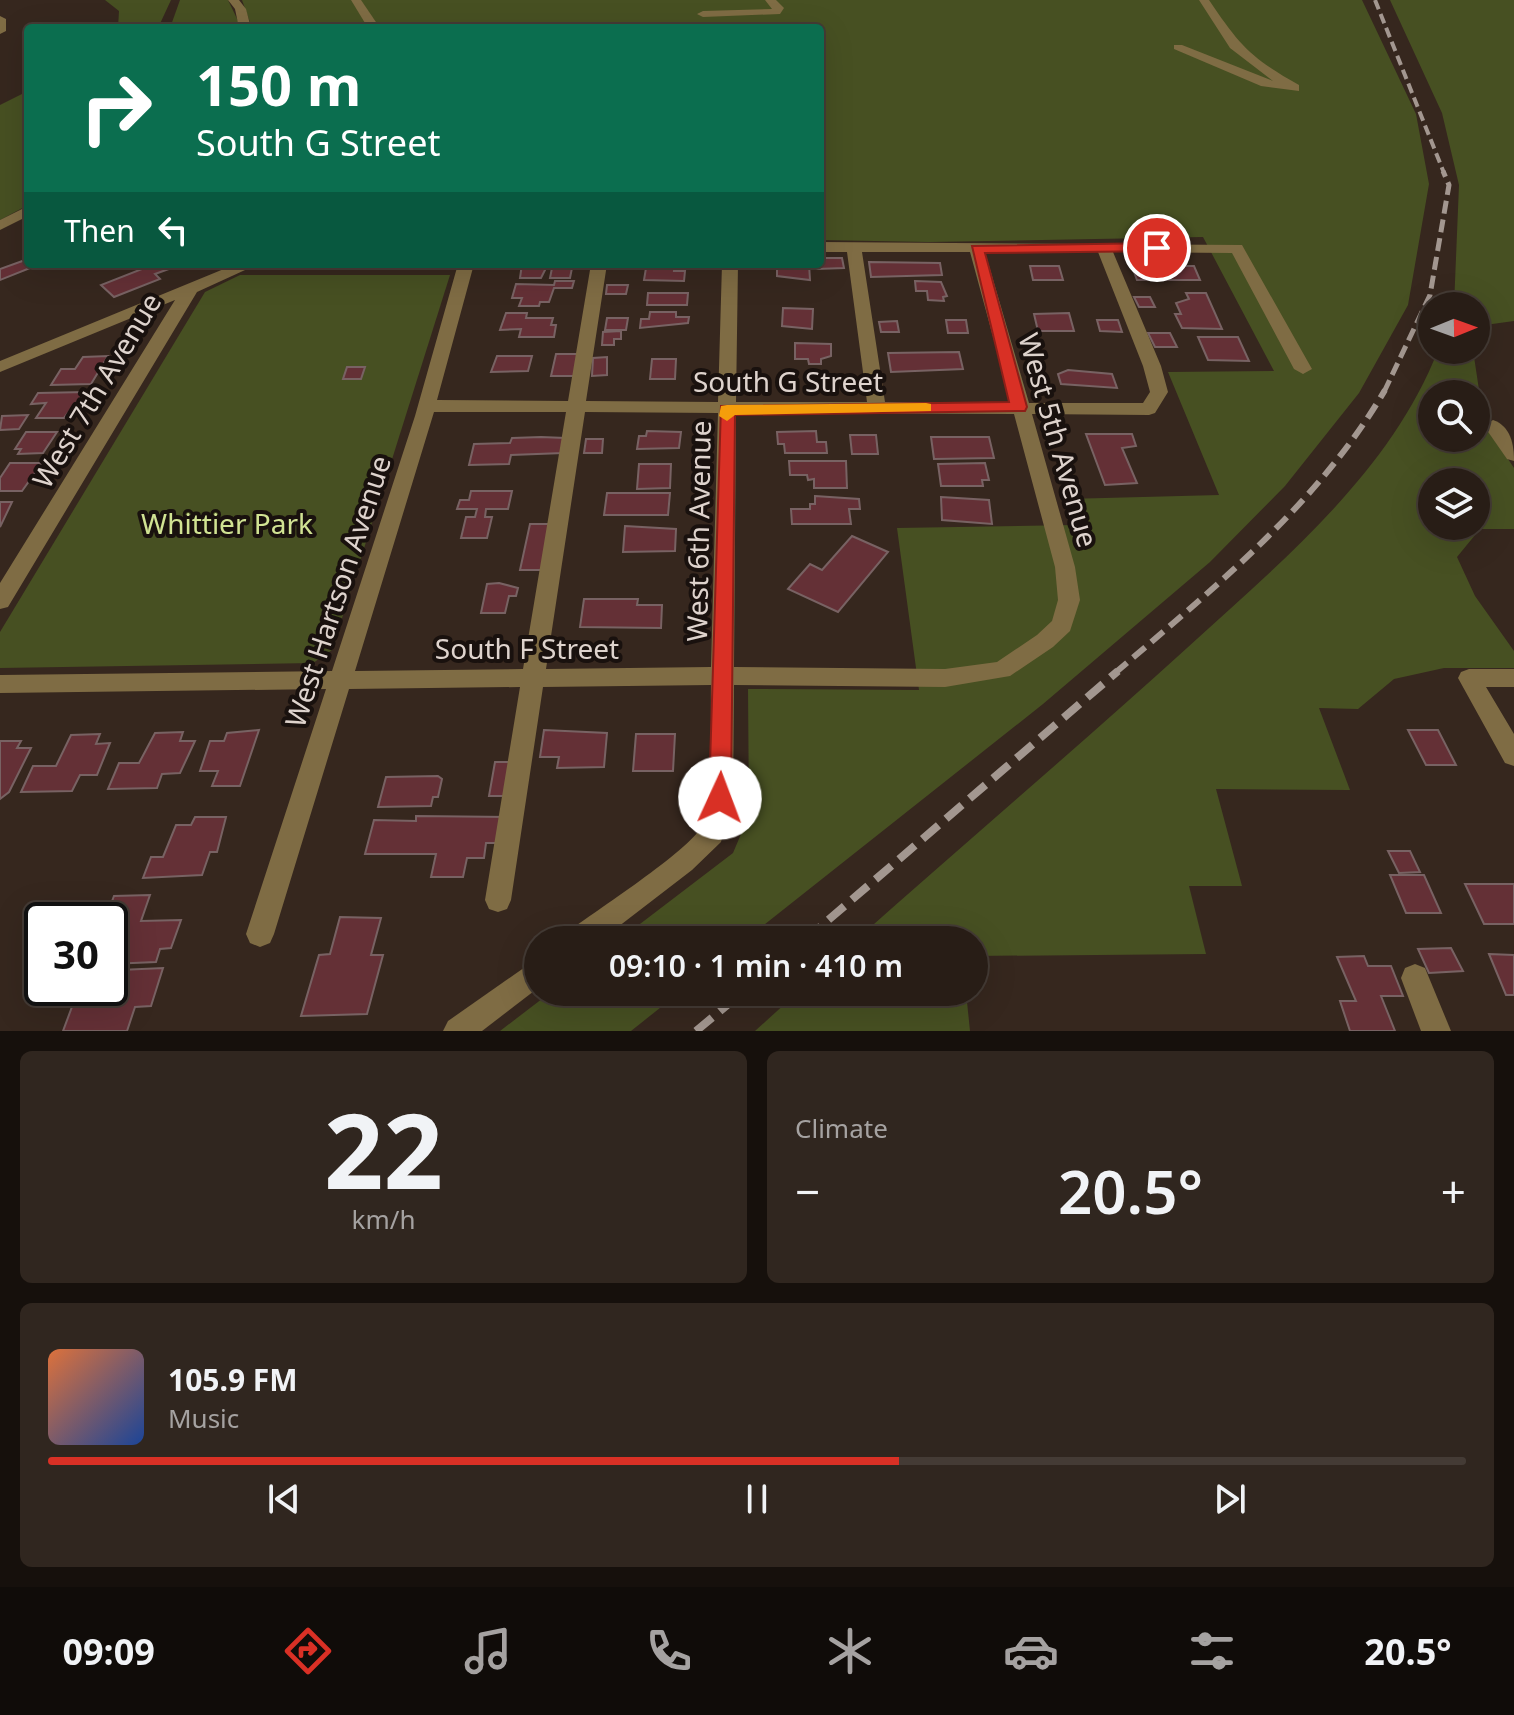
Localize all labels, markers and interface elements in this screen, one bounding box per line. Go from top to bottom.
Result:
text: 150 m [196,46,361,122]
icon: right [64,56,168,160]
text: South G Street [196,118,440,167]
icon: left [151,208,195,252]
text: Then [64,210,135,251]
pin [1123,214,1191,282]
icon: arrive [1135,226,1179,270]
street label: West 7th Avenue [23,285,169,495]
north arrow [1418,292,1490,364]
map controls [1418,292,1490,540]
street label: West 5th Avenue [1010,328,1108,552]
street label: South G Street [693,362,883,400]
button: search [1418,380,1490,452]
street label: West 6th Avenue [677,420,719,642]
street label: West Hartson Avenue [275,450,399,732]
button: layers [1418,468,1490,540]
park label: Whittier Park [141,504,313,542]
street label: South F Street [435,629,619,667]
position arrow [678,756,762,840]
speed limit sign: 30 [24,902,128,1006]
text: 09:10 · 1 min · 410 m [609,945,903,986]
text: 22 [324,1078,443,1219]
text: Climate [795,1110,888,1146]
text: 20.5° [1058,1150,1203,1232]
text: − [795,1161,820,1221]
text: + [1441,1161,1466,1221]
text: km/h [352,1201,415,1237]
text: 105.9 FM [168,1359,298,1400]
text: Music [168,1400,239,1436]
icon: previous [262,1477,306,1521]
icon: pause [735,1477,779,1521]
icon: next [1208,1477,1252,1521]
icon: directions [280,1623,336,1679]
icon: music [460,1623,516,1679]
icon: phone [641,1623,697,1679]
icon: climate [822,1623,878,1679]
icon: car [1003,1623,1059,1679]
icon: filters [1184,1623,1240,1679]
text: 09:09 [62,1627,155,1676]
text: 20.5° [1364,1627,1452,1676]

